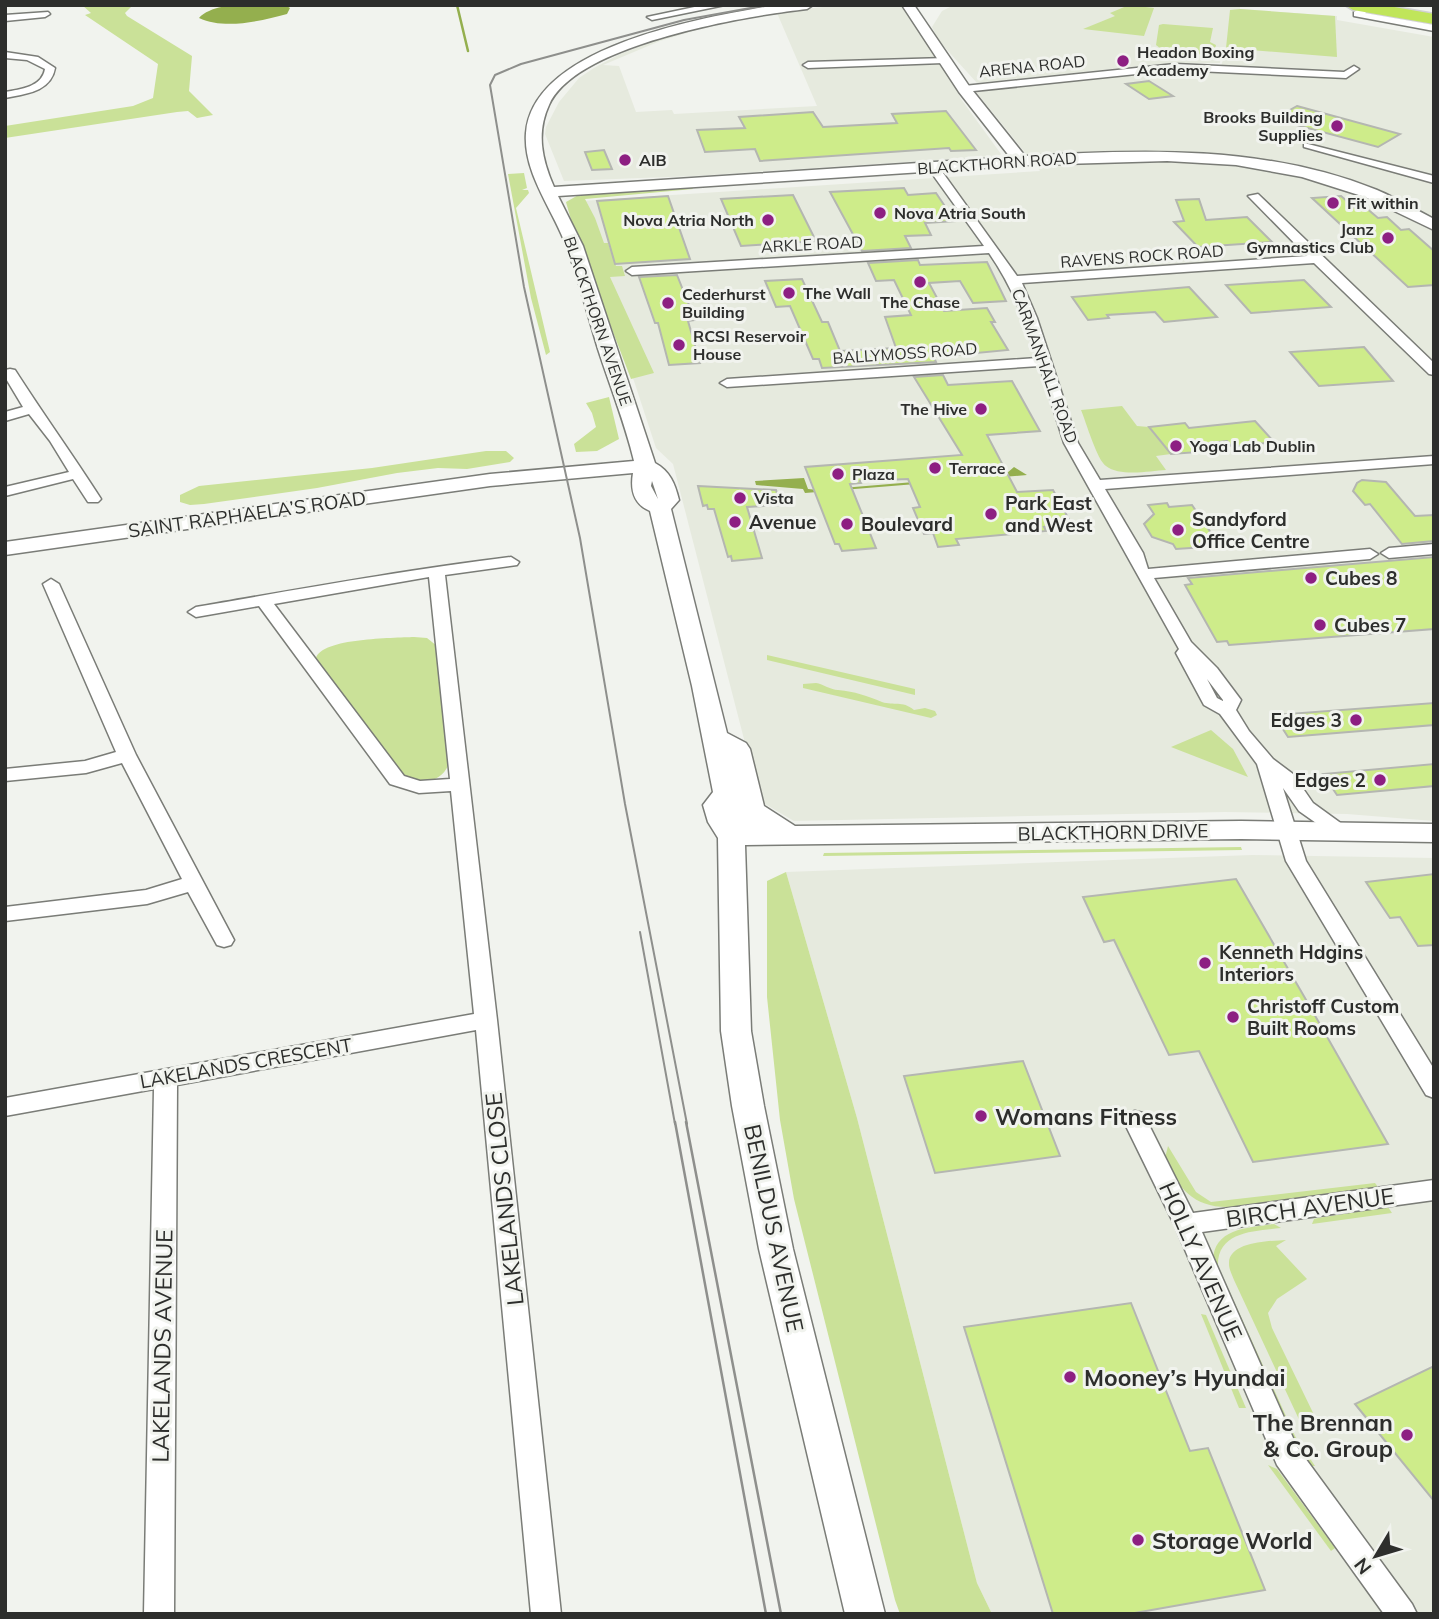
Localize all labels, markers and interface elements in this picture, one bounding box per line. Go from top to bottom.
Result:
place label: Headon Boxing Academy [1137,42,1254,80]
street label: ARENA ROAD [978,50,1086,82]
marker: Headon Boxing Academy [1115,53,1131,69]
place label: Brooks Building Supplies [1203,107,1323,145]
marker: Brooks Building Supplies [1329,118,1345,134]
street label: BLACKTHORN ROAD [917,147,1077,179]
place label: AIB [639,150,667,170]
marker: AIB [617,152,633,168]
place label: Fit within [1347,193,1419,213]
marker: Fit within [1325,195,1341,211]
place label: Nova Atria South [894,203,1026,223]
marker: Nova Atria South [872,205,888,221]
place label: Nova Atria North [623,210,754,230]
marker: Nova Atria North [760,212,776,228]
place label: Janz Gymnastics Club [1246,219,1374,257]
marker: Janz Gymnastics Club [1380,230,1396,246]
street label: ARKLE ROAD [760,231,864,257]
street label: BLACKTHORN AVENUE [560,234,636,408]
street label: RAVENS ROCK ROAD [1060,240,1224,272]
marker: The Chase [912,274,928,290]
place label: The Wall [803,283,871,303]
place label: Cederhurst Building [682,284,766,322]
marker: The Wall [781,285,797,301]
street label: CARMANHALL ROAD [1008,286,1082,446]
place label: The Chase [880,292,960,312]
marker: Cederhurst Building [660,295,676,311]
place label: RCSI Reservoir House [693,326,807,364]
marker: RCSI Reservoir House [671,337,687,353]
street label: BALLYMOSS ROAD [832,338,978,368]
place label: The Hive [900,399,967,419]
marker: The Hive [973,401,989,417]
place label: Yoga Lab Dublin [1189,436,1315,456]
marker: Yoga Lab Dublin [1168,438,1184,454]
place label: Terrace [949,458,1006,478]
marker: Terrace [927,460,943,476]
place label: Plaza [852,464,895,484]
marker: Plaza [830,466,846,482]
street label: SAINT RAPHAELA’S ROAD [126,485,368,543]
place label: Vista [753,488,794,508]
marker: Vista [732,490,748,506]
place label: Park East and West [1005,491,1092,537]
marker: Park East and West [983,506,999,522]
place label: Sandyford Office Centre [1192,507,1310,553]
place label: Avenue [749,510,816,534]
place label: Boulevard [861,512,953,536]
marker: Avenue [727,514,743,530]
marker: Boulevard [839,516,855,532]
marker: Sandyford Office Centre [1170,522,1186,538]
place label: Cubes 8 [1325,566,1397,590]
marker: Cubes 8 [1303,570,1319,586]
place label: Cubes 7 [1334,613,1406,637]
marker: Cubes 7 [1312,617,1328,633]
place label: Edges 3 [1271,708,1342,732]
marker: Edges 3 [1348,712,1364,728]
place label: Edges 2 [1295,768,1366,792]
marker: Edges 2 [1372,772,1388,788]
street label: BLACKTHORN DRIVE [1017,818,1209,846]
place label: Kenneth Hdgins Interiors [1219,940,1363,986]
marker: Kenneth Hdgins Interiors [1197,955,1213,971]
place label: Christoff Custom Built Rooms [1247,994,1399,1040]
marker: Christoff Custom Built Rooms [1225,1009,1241,1025]
street label: LAKELANDS CRESCENT [138,1032,354,1093]
street label: LAKELANDS CLOSE [478,1091,530,1307]
place label: Womans Fitness [995,1102,1177,1131]
marker: Womans Fitness [973,1108,989,1124]
street label: BENILDUS AVENUE [738,1121,810,1335]
street label: HOLLY AVENUE [1153,1177,1249,1345]
street label: BIRCH AVENUE [1224,1181,1396,1233]
street label: LAKELANDS AVENUE [145,1229,179,1463]
place label: Mooney’s Hyundai [1084,1363,1286,1392]
marker: Mooney’s Hyundai [1062,1369,1078,1385]
place label: The Brennan & Co. Group [1253,1408,1393,1463]
marker: The Brennan & Co. Group [1399,1427,1415,1443]
north arrow [1341,1521,1411,1591]
place label: Storage World [1152,1526,1313,1555]
marker: Storage World [1130,1532,1146,1548]
text: N [1349,1553,1376,1580]

